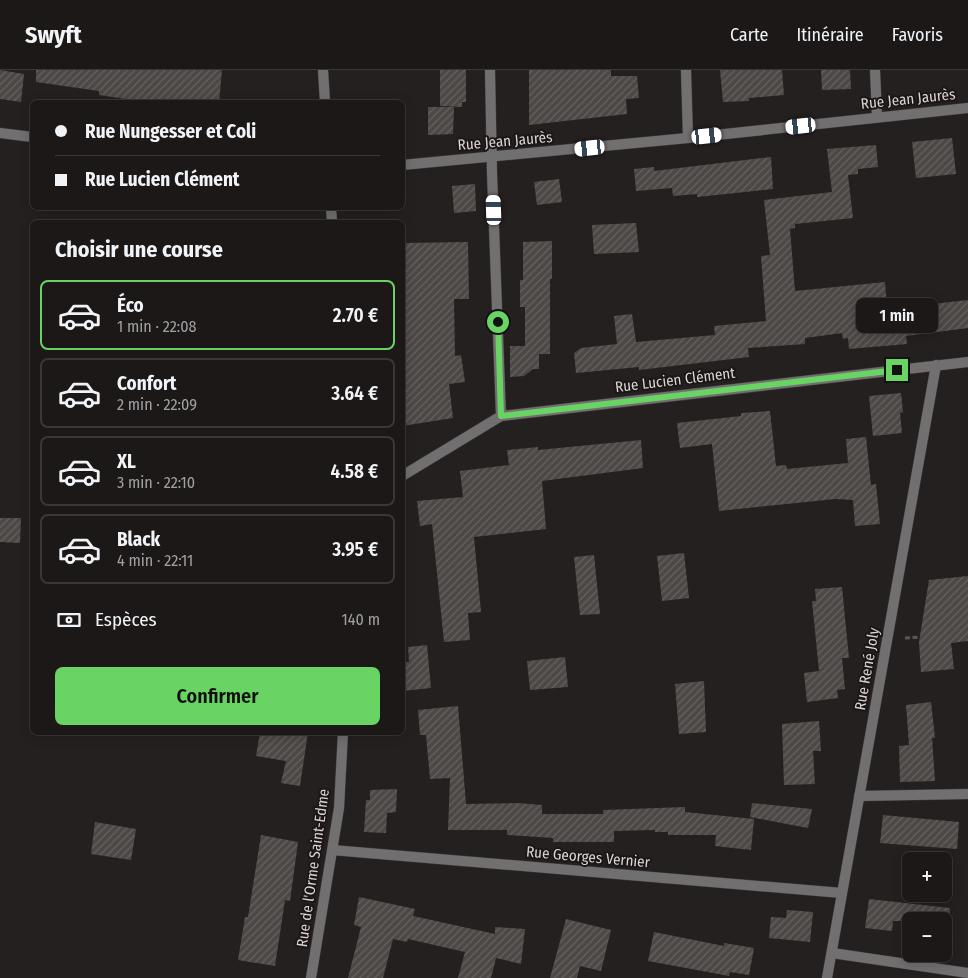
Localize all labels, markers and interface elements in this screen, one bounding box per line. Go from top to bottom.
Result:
text: Swyft [25,21,82,49]
text: Carte [730,24,768,46]
text: Itinéraire [796,24,864,46]
text: Favoris [892,24,943,46]
street label: Rue Jean Jaurès [860,85,956,113]
car [785,117,816,135]
text: Rue Nungesser et Coli [85,120,256,143]
car [691,127,722,145]
street label: Rue Jean Jaurès [457,128,553,154]
car [574,139,605,157]
text: Rue Lucien Clément [85,168,240,191]
car [485,195,502,225]
text: Choisir une course [55,236,223,263]
icon: car [57,293,102,338]
text: Éco [117,294,144,317]
callout: 1 min [856,298,938,332]
text: 2.70 € [333,304,378,327]
text: 1 min [880,306,914,325]
route start [487,311,509,333]
text: 1 min · 22:08 [117,317,197,336]
route end [886,359,908,381]
street label: Rue Lucien Clément [614,364,736,396]
icon: car [57,371,102,416]
text: Confort [117,372,177,395]
text: 3.64 € [331,382,378,405]
text: 2 min · 22:09 [117,395,197,414]
icon: car [57,449,102,494]
text: XL [117,450,136,473]
text: 4.58 € [331,460,378,483]
text: 3 min · 22:10 [117,473,195,492]
icon: car [57,527,102,572]
text: Black [117,528,160,551]
text: 3.95 € [332,538,378,561]
text: 4 min · 22:11 [117,551,193,570]
icon: cash [55,606,83,634]
text: Espèces [95,608,157,631]
text: 140 m [342,610,380,629]
street label: Rue René Joly [851,626,883,712]
button: Confirmer [55,667,380,725]
street label: Rue de l'Orme Saint-Edme [293,788,333,948]
street label: Rue Georges Vernier [525,843,651,871]
map controls [902,852,952,962]
button: + [902,852,952,902]
button: − [902,912,952,962]

